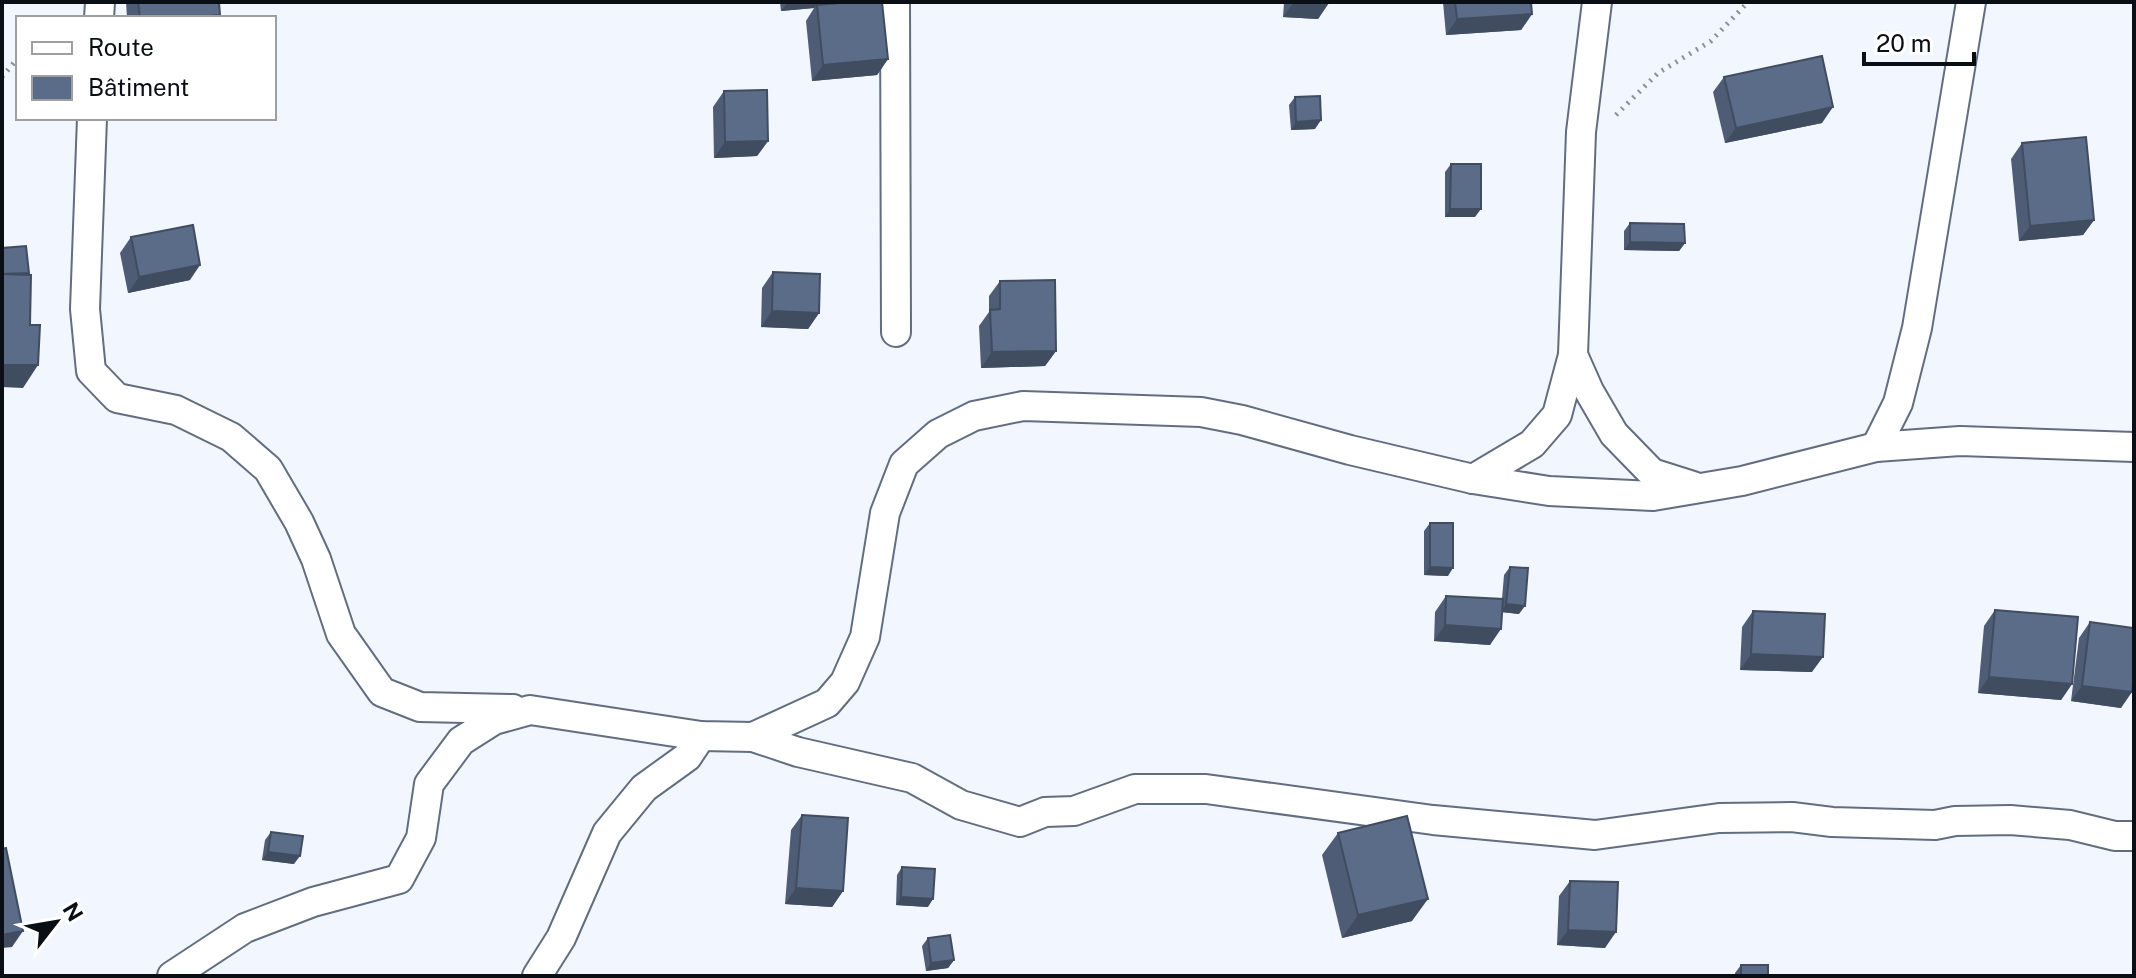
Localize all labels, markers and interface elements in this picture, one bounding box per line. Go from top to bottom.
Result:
legend [16,16,276,120]
scale bar [1864,16,1974,66]
text: 20 m [1876,29,1932,57]
text: Route [88,33,154,61]
text: Bâtiment [88,73,189,101]
north arrow [16,882,96,962]
text: N [58,898,89,926]

